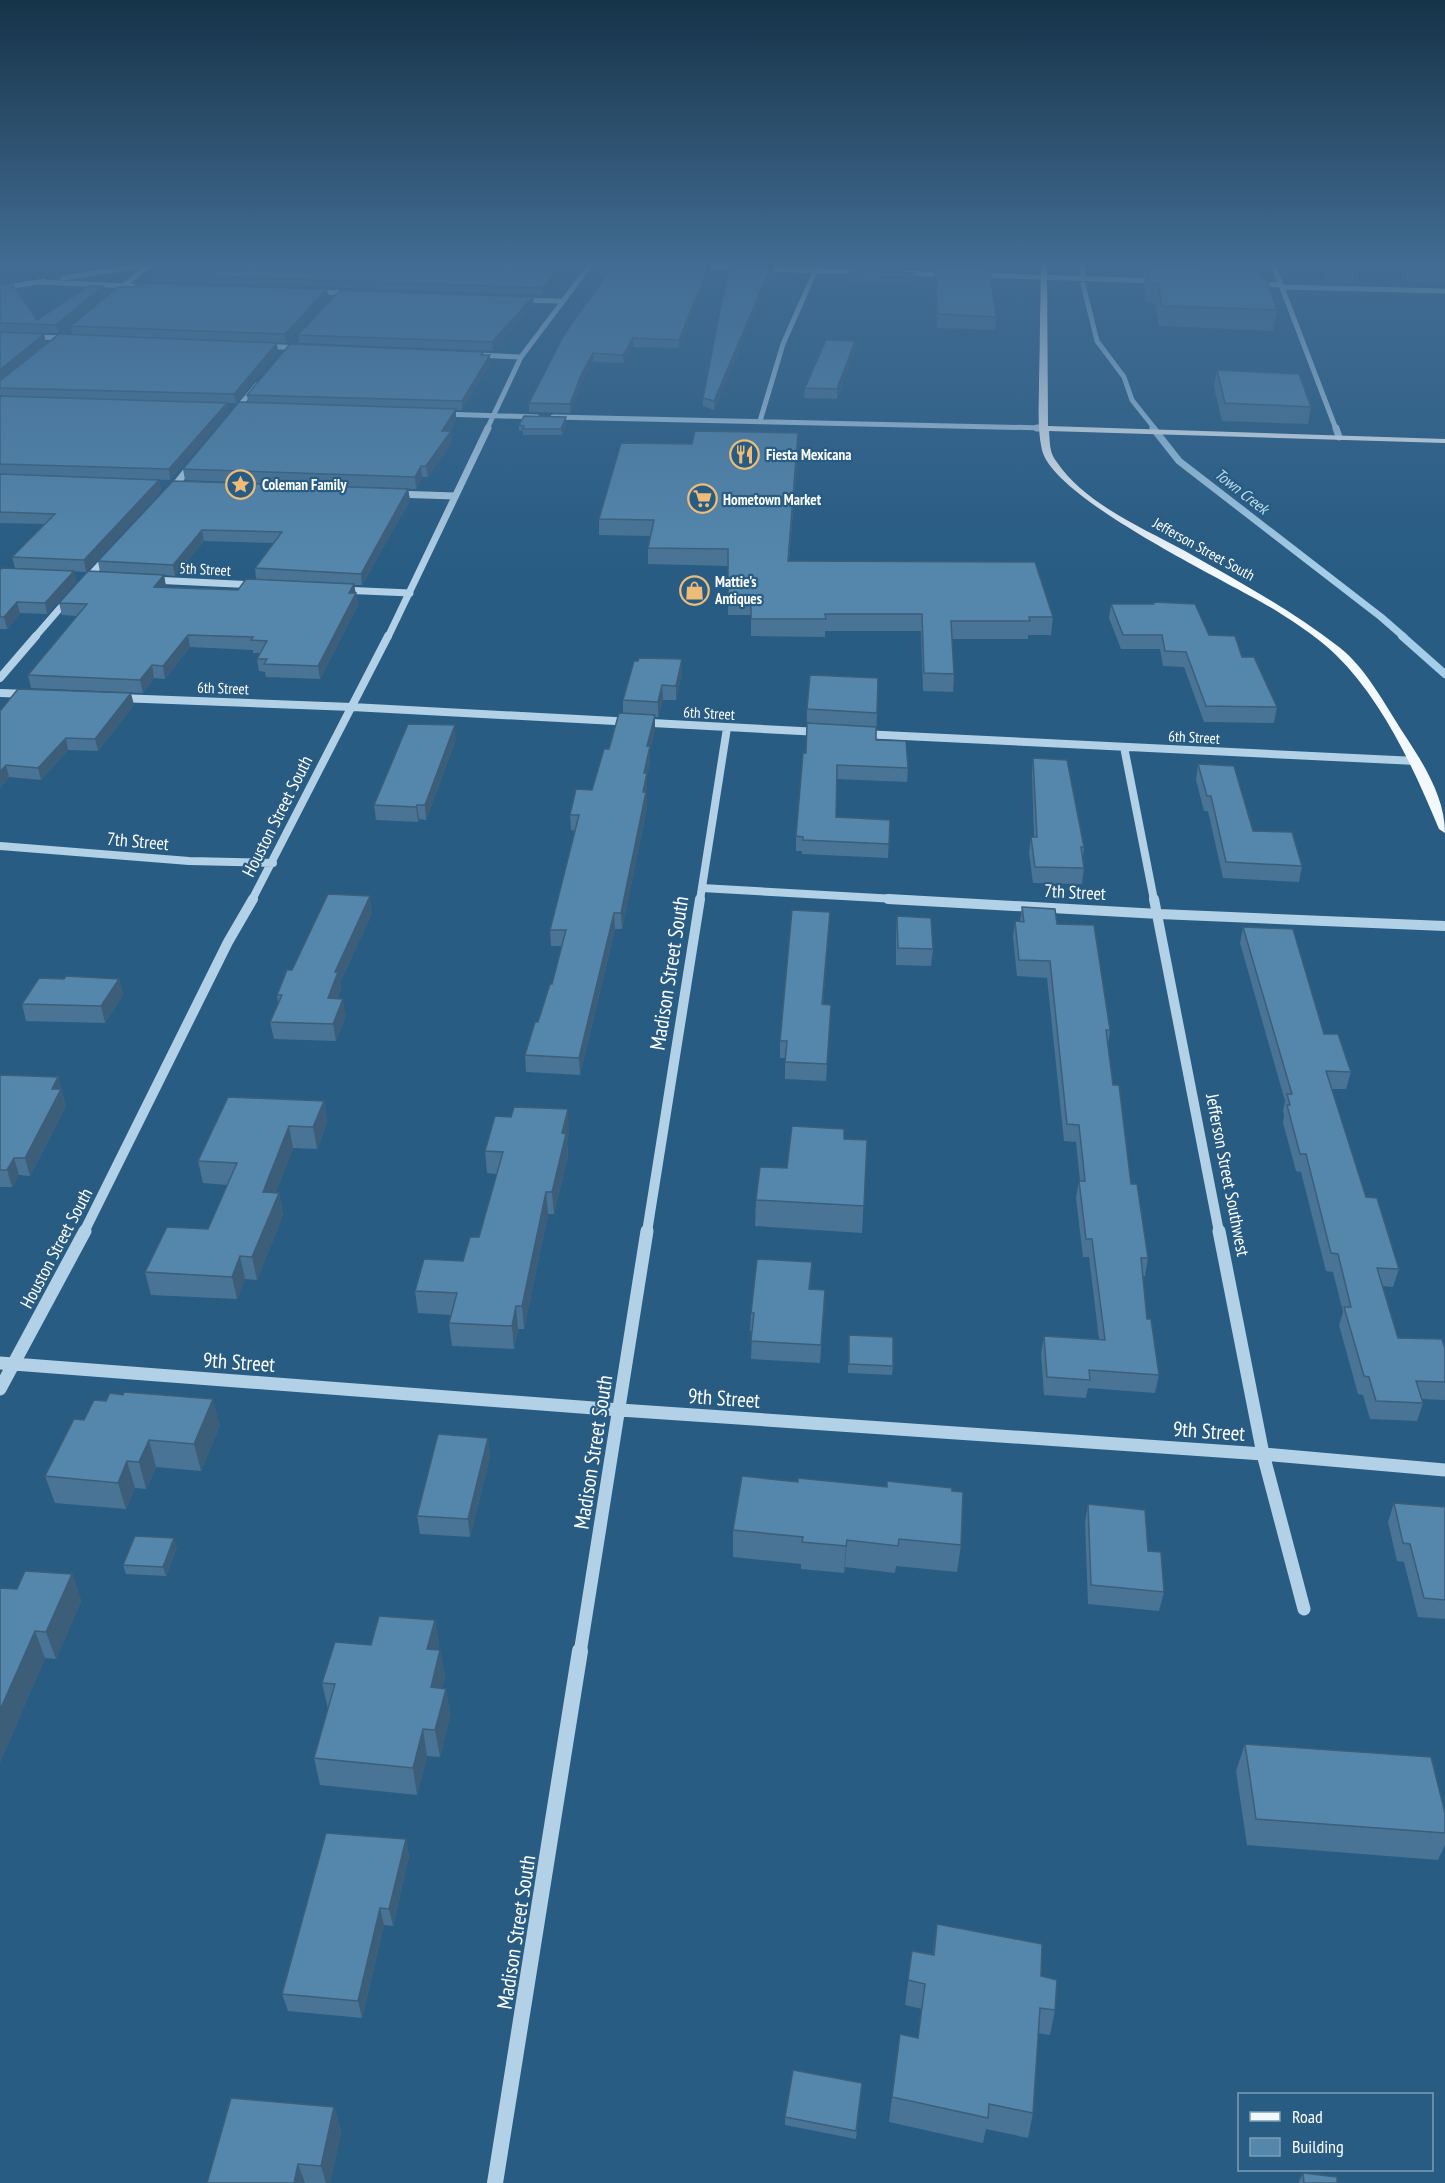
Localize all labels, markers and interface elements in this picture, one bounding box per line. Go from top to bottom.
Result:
restaurant icon: Fiesta Mexicana [729,438,761,470]
place label: Fiesta Mexicana [766,445,851,464]
water label: Town Creek [1211,464,1274,519]
place icon: Coleman Family [225,468,257,500]
place label: Coleman Family [262,475,348,494]
supermarket icon: Hometown Market [686,483,718,515]
place label: Hometown Market [723,490,822,509]
street label: Jefferson Street South [1149,513,1258,585]
street label: 5th Street [179,558,231,580]
place label: Mattie's Antiques [714,572,762,608]
shop icon: Mattie's Antiques [678,574,710,606]
street label: 6th Street [197,678,249,698]
street label: 6th Street [683,702,735,724]
street label: 6th Street [1168,726,1220,748]
street label: Houston Street South [237,752,317,880]
street label: 7th Street [106,827,170,855]
street label: 7th Street [1043,879,1107,905]
street label: Madison Street South [644,894,694,1052]
street label: Jefferson Street Southwest [1201,1091,1255,1258]
street label: Houston Street South [15,1184,97,1312]
street label: 9th Street [202,1346,276,1378]
street label: Madison Street South [568,1373,618,1531]
street label: 9th Street [687,1382,761,1414]
street label: 9th Street [1172,1415,1246,1447]
street label: Madison Street South [491,1853,541,2011]
legend [1238,2093,1433,2171]
text: Road [1292,2105,1323,2128]
text: Building [1292,2135,1344,2158]

